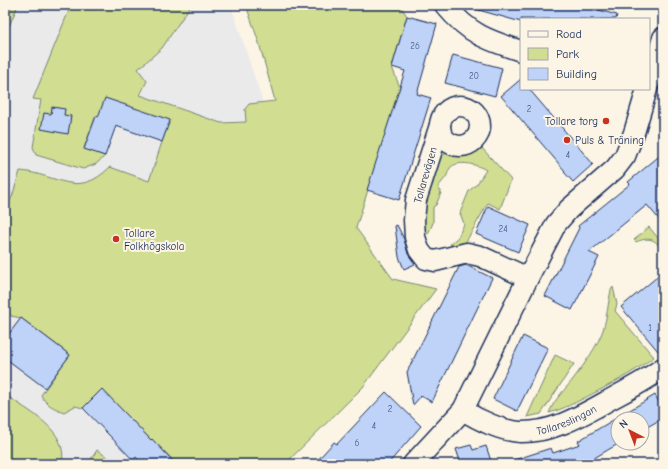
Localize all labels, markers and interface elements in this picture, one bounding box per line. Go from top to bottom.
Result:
legend [520,18,650,90]
text: Road [556,27,582,41]
house number: 26 [410,41,420,51]
text: Park [556,47,579,61]
text: Building [556,67,597,81]
house number: 20 [469,71,479,81]
house number: 2 [527,104,532,114]
place label: Tollare torg [545,115,598,128]
marker: Tollare torg [601,116,611,126]
place label: Puls & Träning [575,134,644,147]
marker: Puls & Träning [562,135,572,145]
street label: Tollarevägen [411,145,440,205]
house number: 4 [566,150,570,160]
house number: 24 [498,224,508,234]
place label: Tollare Folkhögskola [124,227,184,253]
marker: Tollare Folkhögskola [111,234,121,244]
house number: 1 [648,323,652,333]
street label: Tollareslingan [535,402,599,438]
house number: 2 [388,404,393,414]
north arrow [610,411,650,451]
text: N [617,417,631,431]
house number: 4 [372,421,376,431]
house number: 6 [355,438,360,448]

